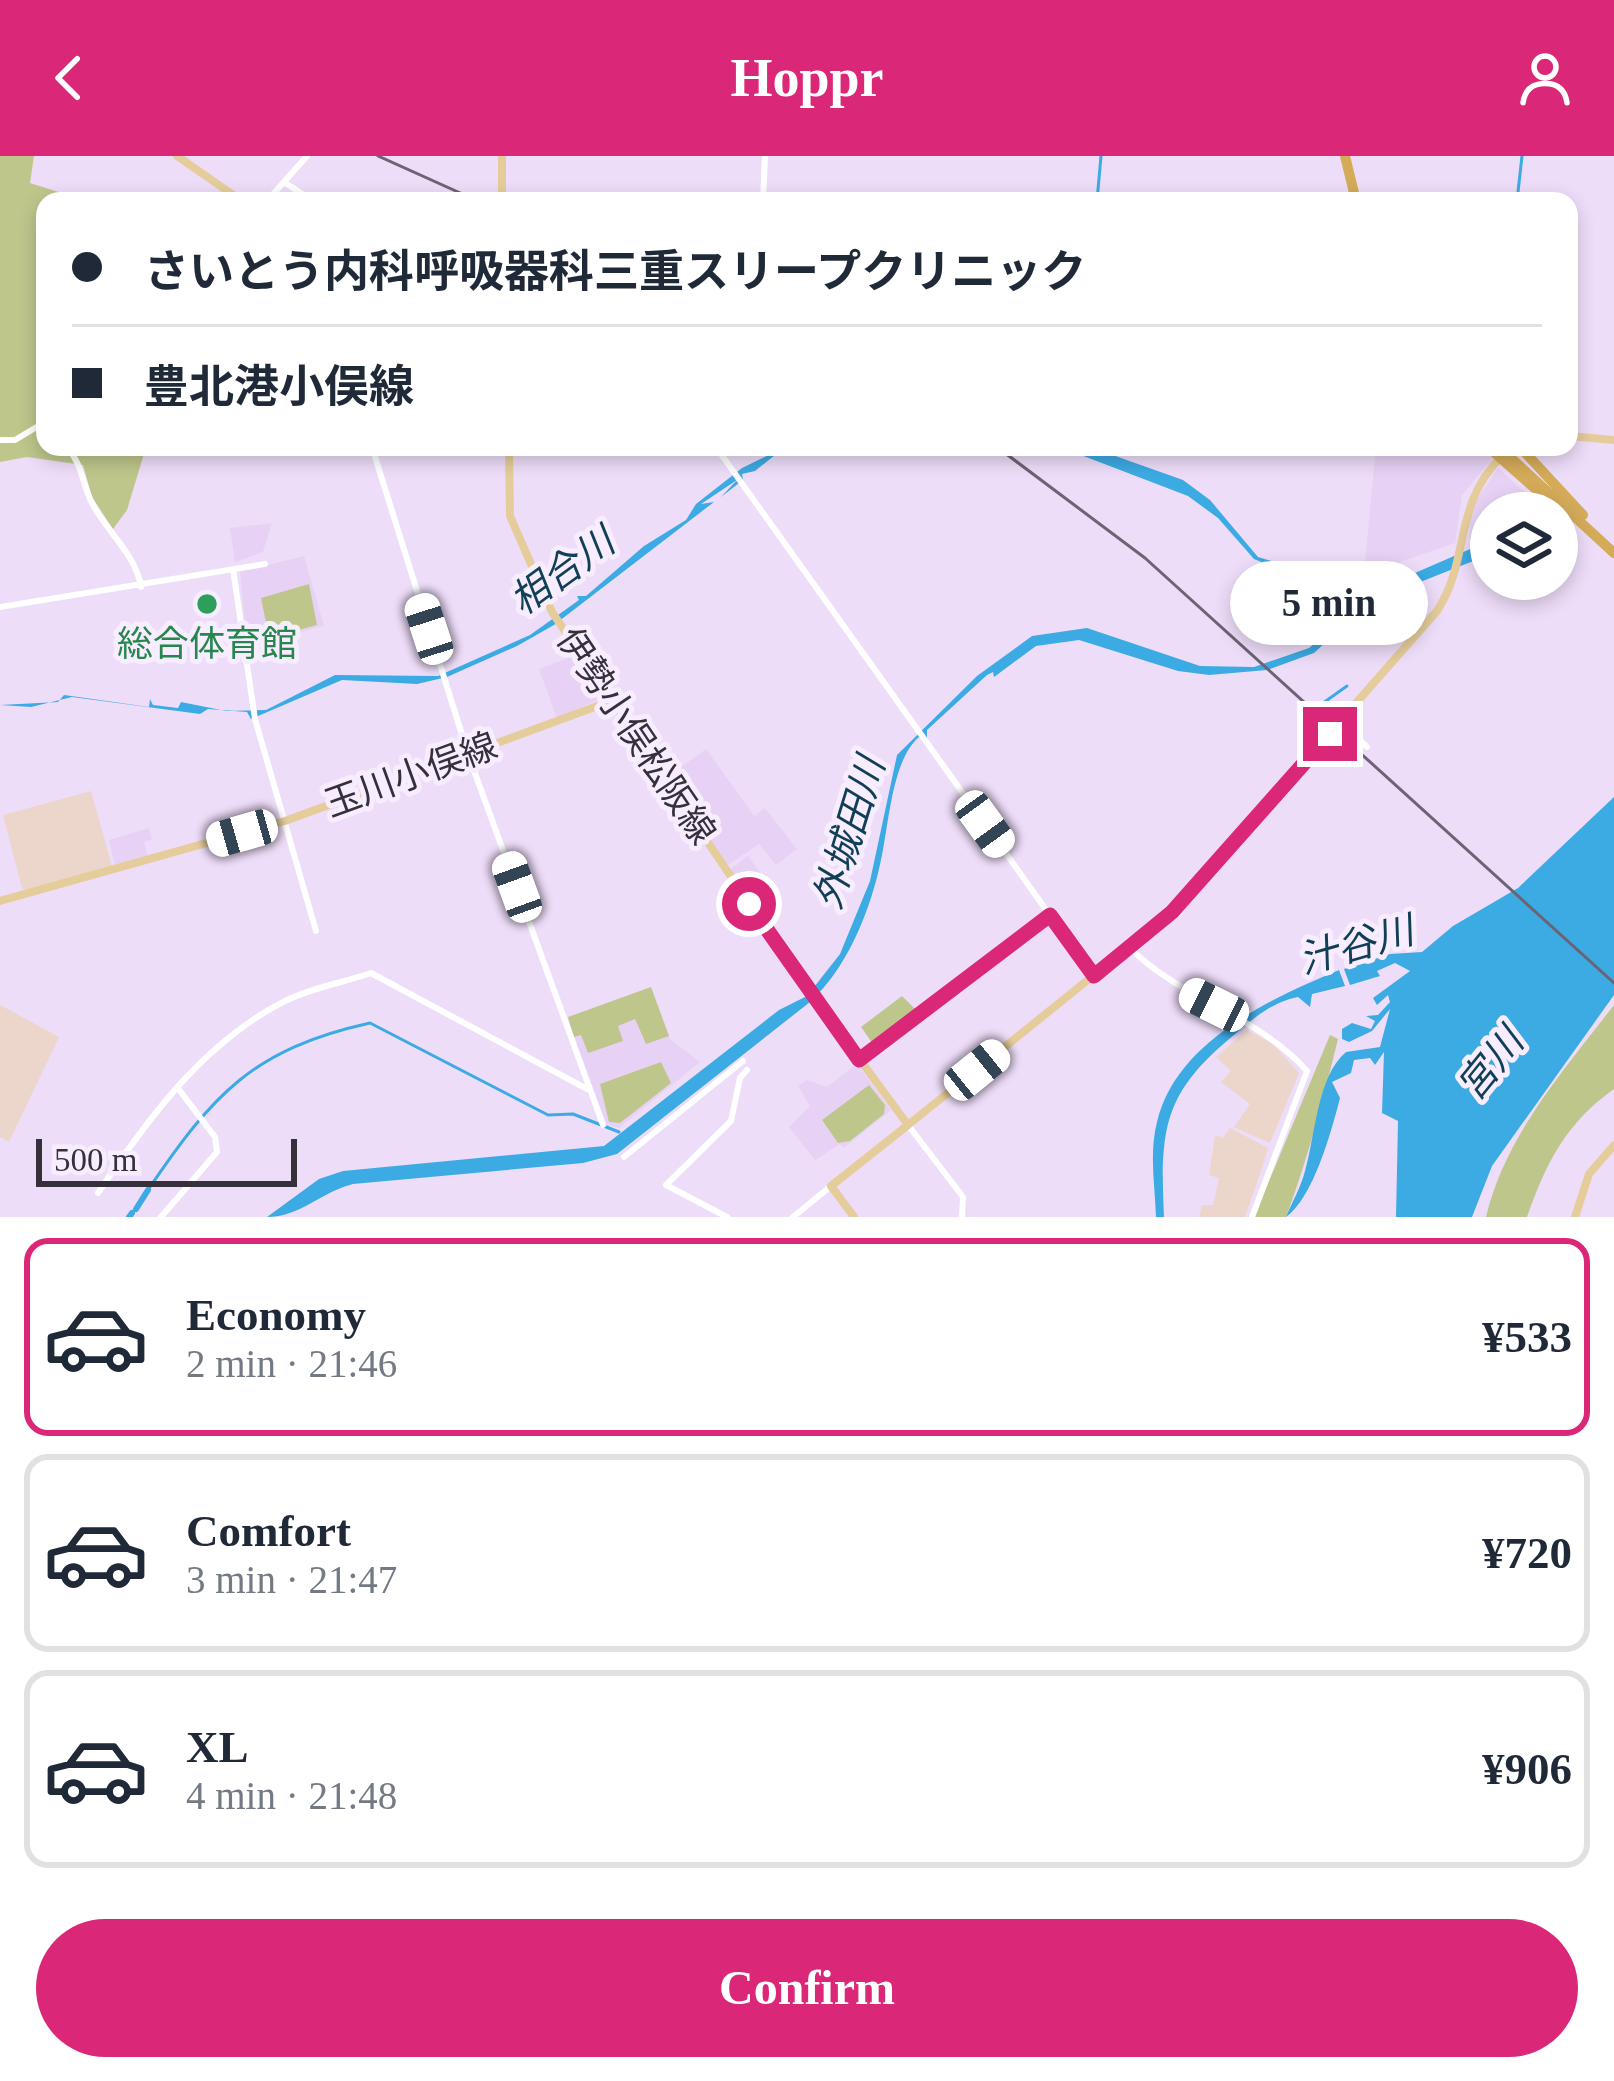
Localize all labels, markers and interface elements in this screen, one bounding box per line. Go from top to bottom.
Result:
icon: back [36,45,102,111]
icon: person [1512,45,1578,111]
text: Hoppr [730,48,884,108]
text: さいとう内科呼吸器科三重スリープクリニック [144,247,1086,297]
text: 豊北港小俣線 [144,362,414,412]
map controls [1470,492,1578,600]
button: layers [1470,492,1578,600]
water label: 相合川 [502,517,625,623]
callout: 5 min [1231,560,1429,644]
text: 5 min [1282,581,1376,624]
car [401,589,457,669]
marker: 総合体育館 [194,591,220,617]
street label: 伊勢小俣松阪線 [549,620,723,852]
place label: 総合体育館 [117,624,297,664]
route end [1303,707,1357,761]
street label: 玉川小俣線 [320,725,502,825]
water label: 外城田川 [806,748,894,914]
car [949,784,1021,864]
car [202,806,282,860]
car [488,847,546,927]
route start [722,877,776,931]
water label: 汁谷川 [1294,907,1422,982]
car [1174,973,1254,1037]
water label: 宮川 [1449,1017,1534,1108]
car [938,1033,1016,1107]
scale bar [36,1133,297,1186]
text: 500 m [54,1142,137,1178]
icon: car [42,1283,150,1391]
text: Economy [186,1290,366,1340]
text: ¥533 [1482,1312,1572,1362]
text: 2 min · 21:46 [186,1342,397,1385]
icon: car [42,1499,150,1607]
text: Comfort [186,1506,351,1556]
text: ¥720 [1482,1528,1572,1578]
text: 3 min · 21:47 [186,1558,397,1601]
icon: car [42,1715,150,1823]
text: XL [186,1722,249,1772]
text: ¥906 [1482,1744,1572,1794]
text: 4 min · 21:48 [186,1774,397,1817]
button: Confirm [36,1919,1578,2057]

